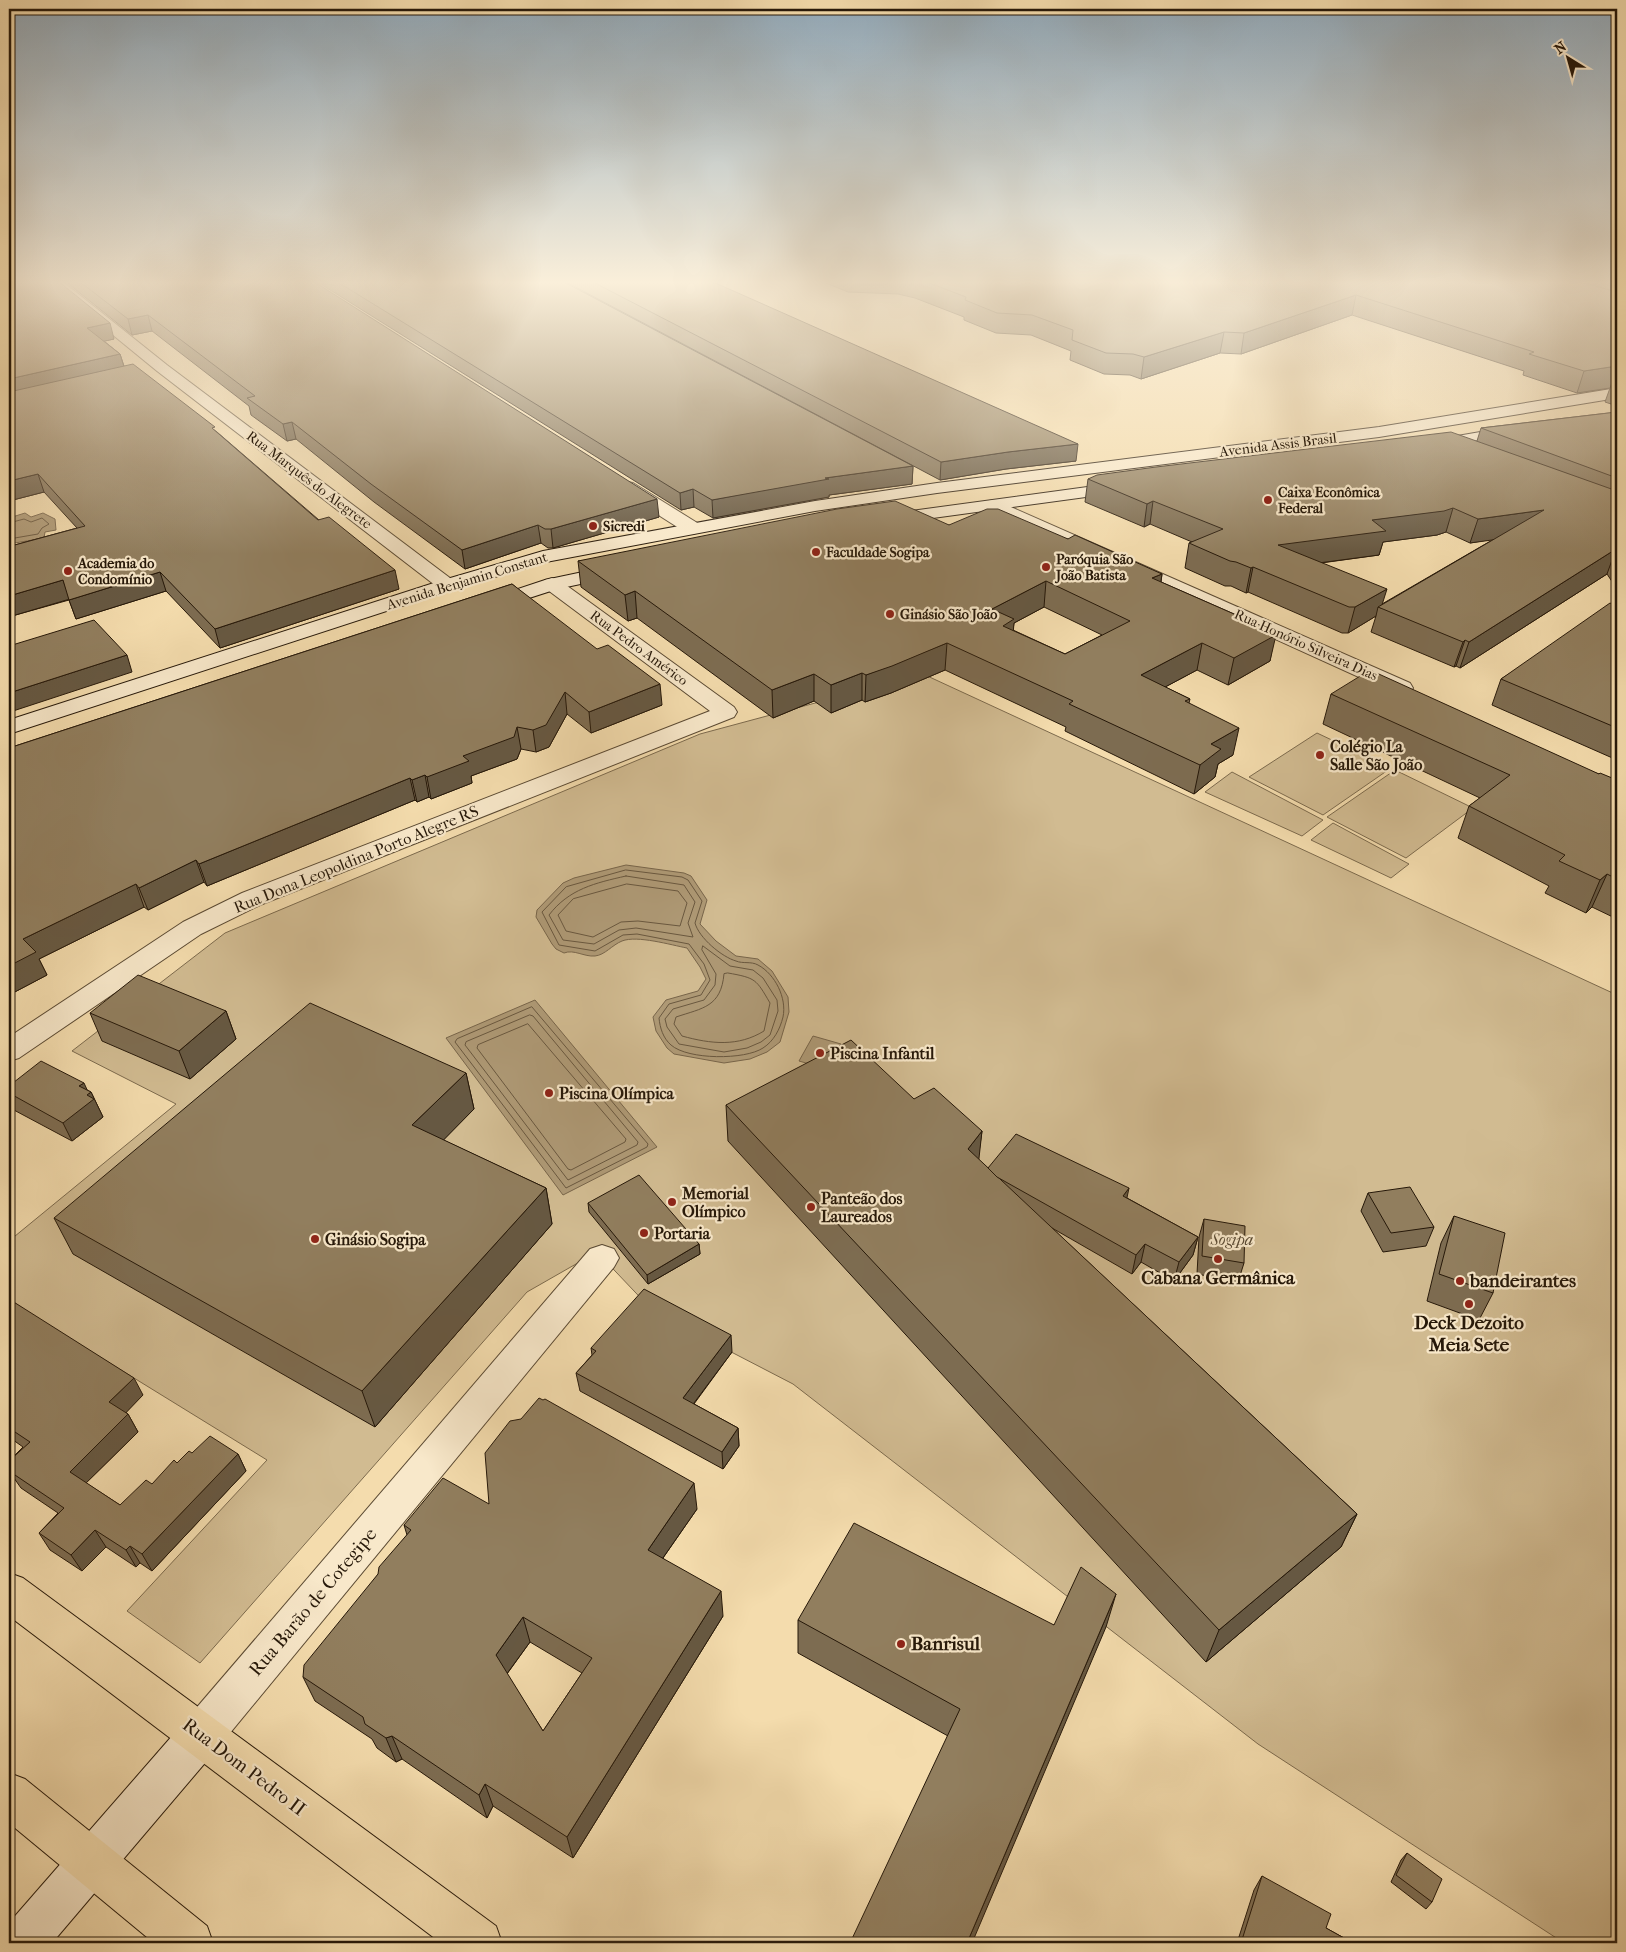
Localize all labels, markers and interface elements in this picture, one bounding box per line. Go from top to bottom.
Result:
north arrow [1544,32,1594,82]
text: N [1551,38,1570,58]
street label: Rua Marquês do Alegrete [243,427,375,533]
street label: Avenida Assis Brasil [1217,429,1338,461]
place label: Caixa Econômica Federal [1277,484,1380,517]
marker: Caixa Econômica Federal [1262,494,1274,506]
place label: Sicredi [603,518,646,535]
marker: Sicredi [587,520,599,532]
place label: Faculdade Sogipa [825,544,930,561]
marker: Faculdade Sogipa [810,546,822,558]
street label: Avenida Benjamin Constant [384,548,549,614]
place label: Paróquia São João Batista [1054,551,1133,584]
place label: Academia do Condomínio [77,555,154,588]
marker: Paróquia São João Batista [1040,561,1052,573]
marker: Academia do Condomínio [62,565,74,577]
place label: Ginásio São João [900,606,997,623]
street label: Rua Honório Silveira Dias [1232,606,1380,684]
street label: Rua Pedro Américo [587,607,691,689]
marker: Ginásio São João [884,608,896,620]
place label: Colégio La Salle São João [1330,737,1422,775]
marker: Colégio La Salle São João [1314,749,1326,761]
street label: Rua Dona Leopoldina Porto Alegre RS [231,801,481,917]
place label: Piscina Infantil [830,1044,935,1063]
marker: Piscina Infantil [814,1047,826,1059]
place label: Piscina Olímpica [559,1084,675,1104]
marker: Piscina Olímpica [543,1087,555,1099]
place label: Memorial Olímpico [681,1184,750,1222]
place label: Panteão dos Laureados [821,1189,902,1226]
marker: Memorial Olímpico [666,1196,678,1208]
marker: Panteão dos Laureados [805,1201,817,1213]
place label: Portaria [654,1224,711,1243]
marker: Portaria [638,1227,650,1239]
place label: Ginásio Sogipa [325,1230,426,1250]
park label: Sogipa [1210,1230,1253,1249]
marker: Ginásio Sogipa [309,1233,321,1245]
marker: Cabana Germânica [1212,1253,1224,1265]
place label: Cabana Germânica [1141,1267,1296,1289]
place label: bandeirantes [1469,1270,1576,1292]
marker: bandeirantes [1454,1275,1466,1287]
marker: Deck Dezoito Meia Sete [1463,1298,1475,1310]
place label: Deck Dezoito Meia Sete [1414,1312,1524,1356]
street label: Rua Barão de Cotegipe [245,1523,381,1681]
place label: Banrisul [911,1633,981,1655]
marker: Banrisul [895,1638,907,1650]
street label: Rua Dom Pedro II [178,1714,310,1820]

